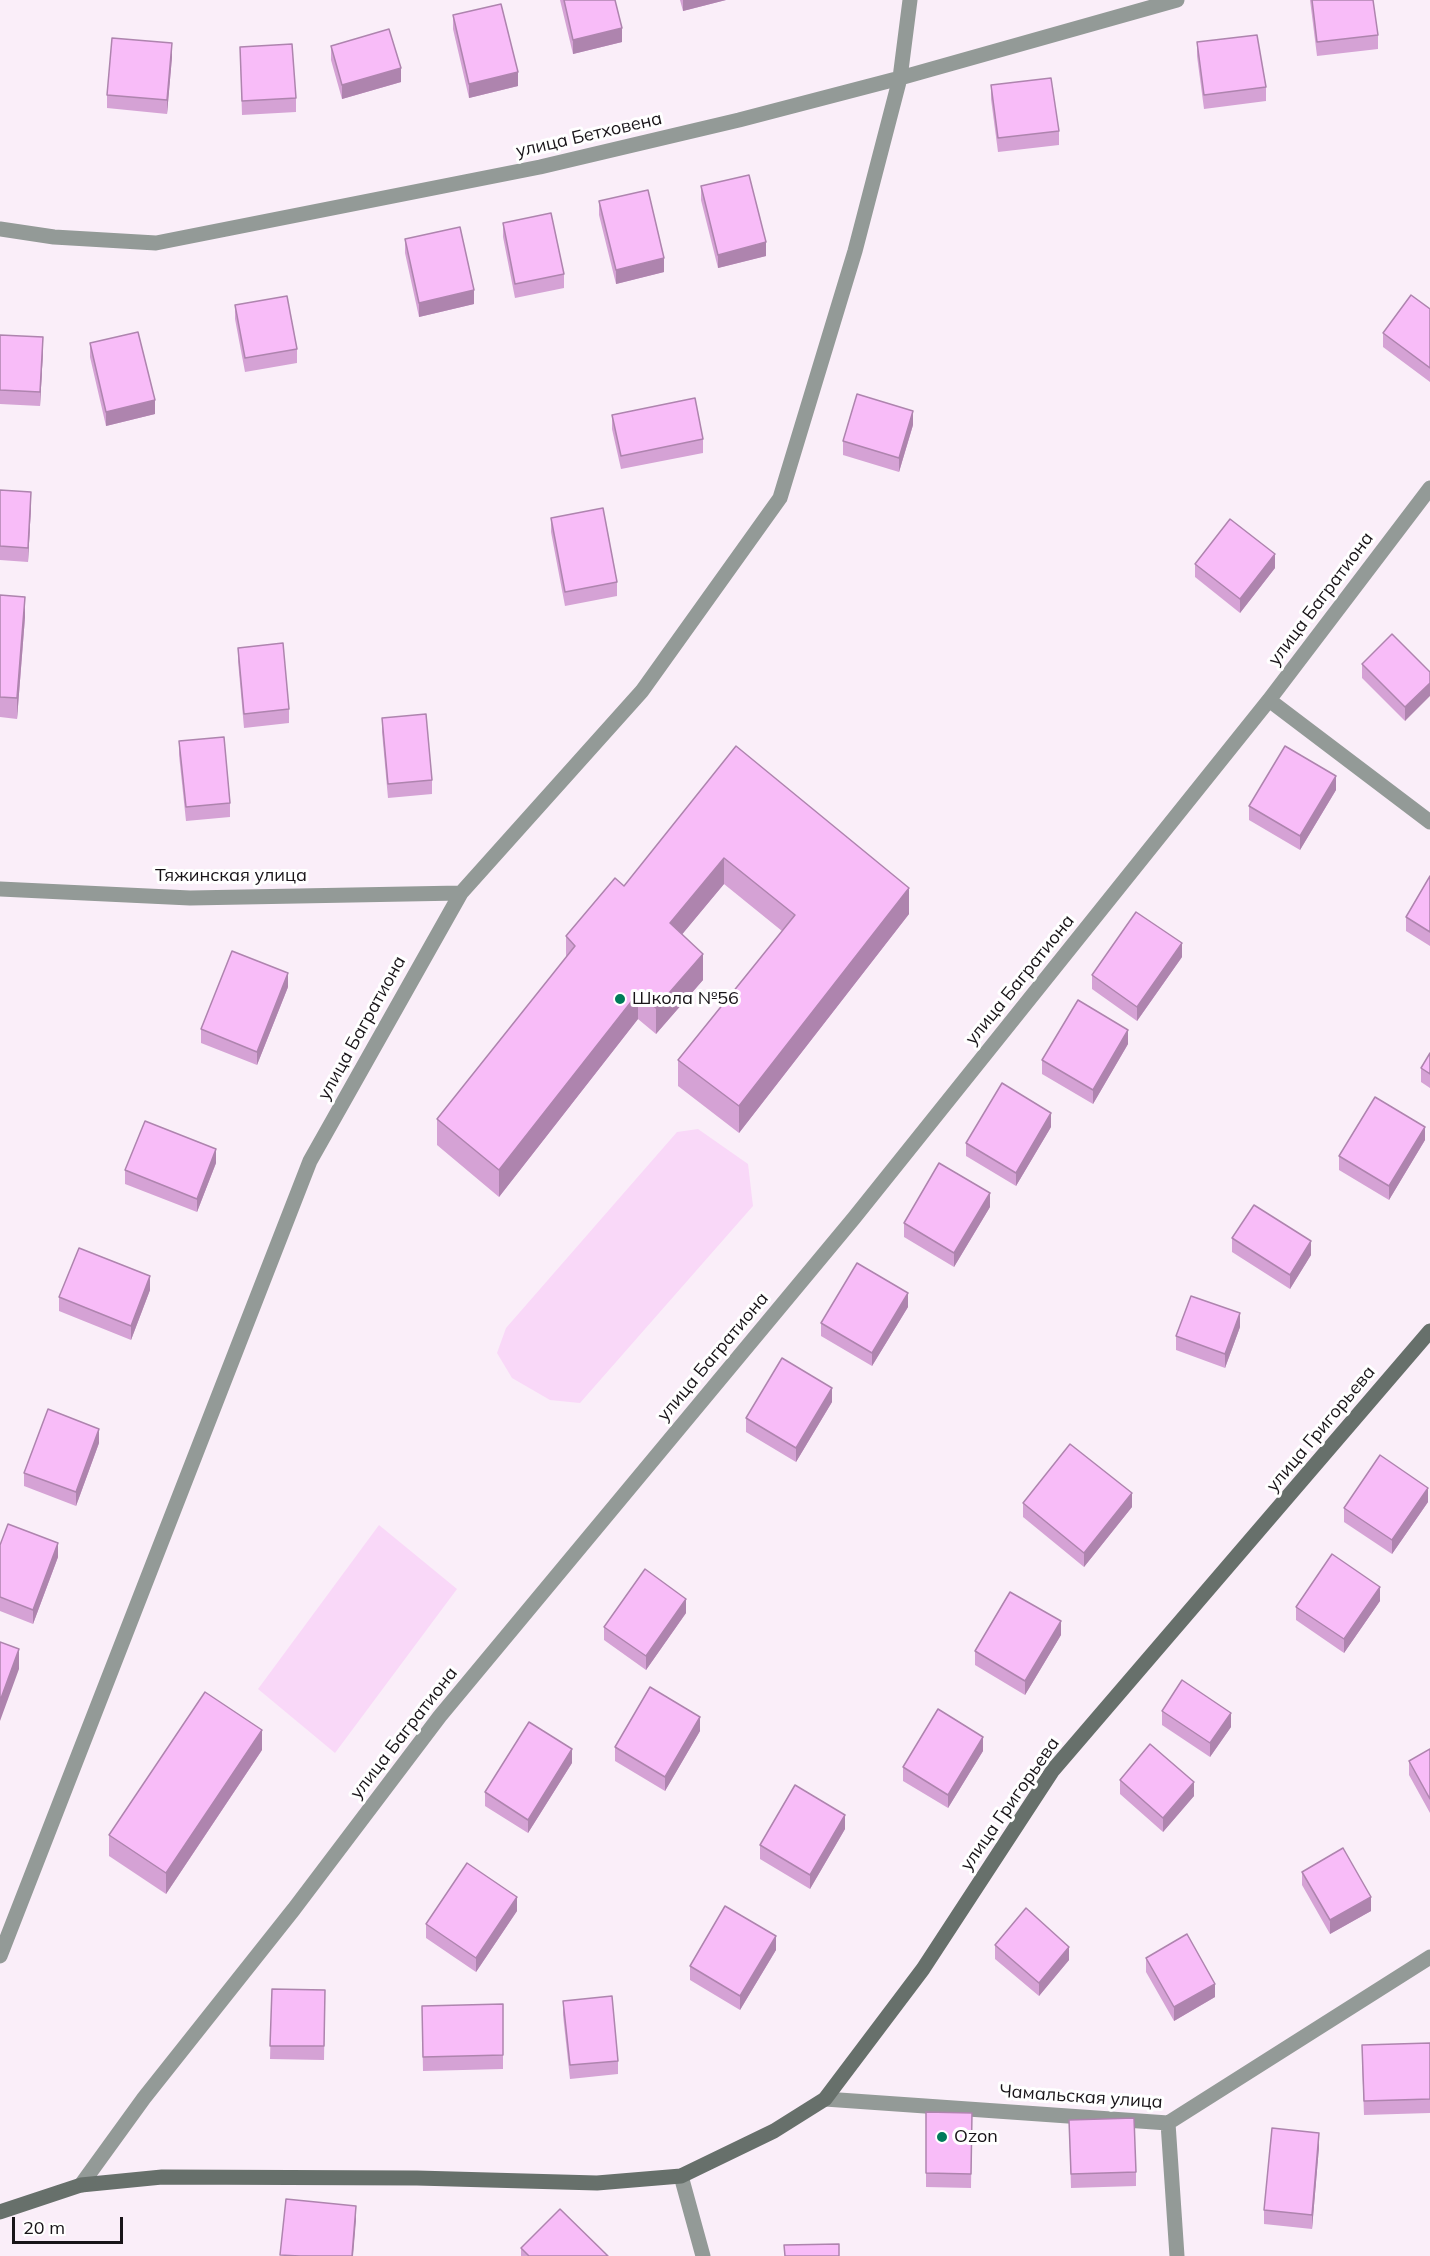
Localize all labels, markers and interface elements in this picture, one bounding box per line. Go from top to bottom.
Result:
street label: улица Бетховена [514,108,664,162]
street label: улица Багратиона [1264,528,1378,670]
street label: Тяжинская улица [155,865,307,887]
street label: улица Багратиона [961,910,1079,1050]
street label: улица Багратиона [313,952,411,1104]
place label: Школа №56 [632,988,739,1010]
marker: Школа №56 [613,992,627,1006]
street label: улица Багратиона [653,1288,773,1426]
street label: улица Григорьева [1262,1362,1380,1496]
street label: улица Багратиона [346,1663,462,1803]
street label: улица Григорьева [956,1733,1064,1875]
street label: Чамальская улица [999,2081,1163,2113]
place label: Ozon [954,2126,998,2148]
marker: Ozon [935,2130,949,2144]
scale bar [15,2205,126,2243]
text: 20 m [23,2216,65,2239]

